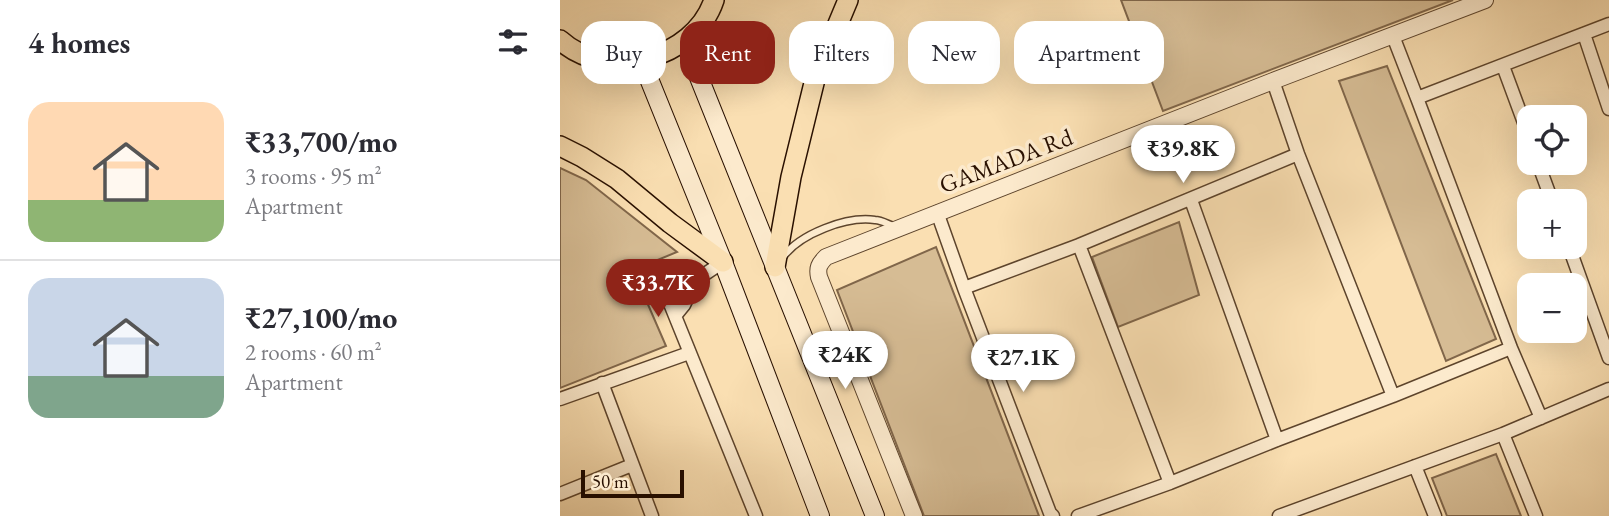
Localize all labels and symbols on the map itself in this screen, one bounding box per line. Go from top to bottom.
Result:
street label: GAMADA Rd [935,121,1078,200]
pin: ₹39.8K [1126,125,1240,185]
pin: ₹33.7K [601,260,715,319]
pin: ₹24K [804,332,886,391]
pin: ₹27.1K [966,334,1080,394]
scale bar [581,467,684,499]

